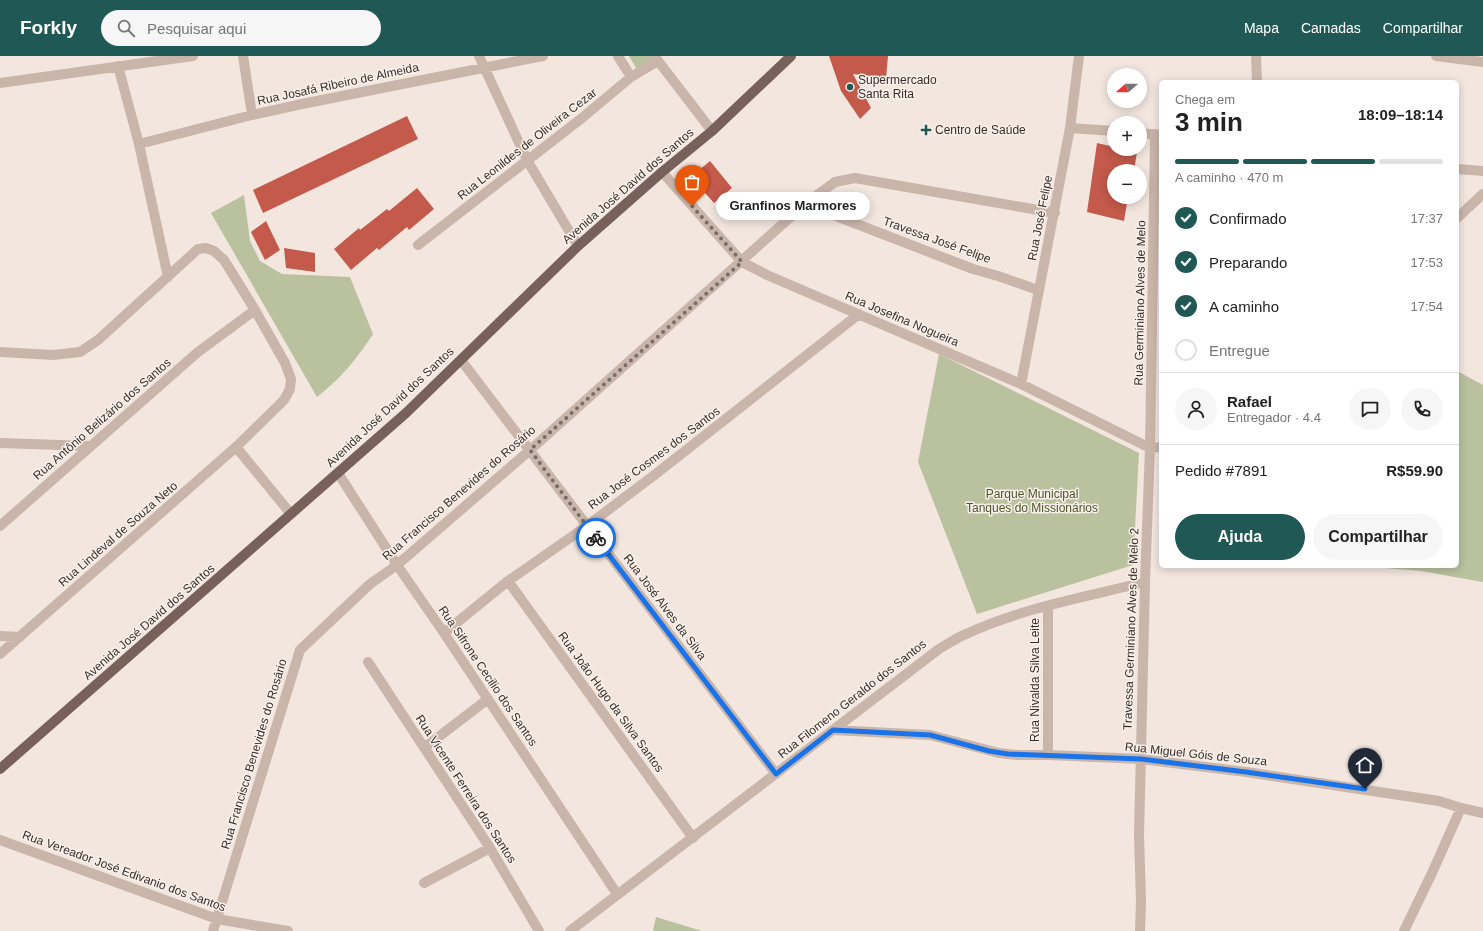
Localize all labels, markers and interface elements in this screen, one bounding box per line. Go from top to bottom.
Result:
search box [101,10,381,46]
text: Forkly [20,17,77,38]
icon: search [115,17,137,39]
text: Pesquisar aqui [147,20,246,37]
text: Mapa [1244,20,1279,36]
text: Camadas [1301,20,1361,36]
text: Compartilhar [1383,20,1463,36]
street label: Rua Josafá Ribeiro de Almeida [256,60,420,108]
north arrow [1107,68,1147,108]
map controls [1107,68,1147,204]
place label: Supermercado Santa Rita [858,73,937,101]
marker: Supermercado Santa Rita [845,82,855,92]
street label: Rua Leonildes de Oliveira Cezar [455,85,599,203]
text: Chega em [1175,92,1235,107]
text: 18:09–18:14 [1358,106,1443,123]
text: 3 min [1175,107,1243,137]
button: + [1107,116,1147,156]
place label: Centro de Saúde [935,123,1026,137]
marker: Centro de Saúde [920,124,932,136]
street label: Avenida José David dos Santos [560,125,696,247]
button: − [1107,164,1147,204]
pin [675,165,709,206]
text: A caminho · 470 m [1175,170,1283,185]
icon: bag [681,171,703,193]
street label: Rua José Felipe [1025,174,1055,262]
callout: Granfinos Marmores [716,192,870,220]
text: Granfinos Marmores [729,198,857,213]
icon: check [1175,207,1197,229]
text: Confirmado [1209,210,1287,227]
text: 17:37 [1410,211,1443,226]
street label: Travessa José Felipe [881,214,993,266]
street label: Rua Germiniano Alves de Melo [1132,220,1148,386]
icon: check [1175,251,1197,273]
text: Preparando [1209,254,1287,271]
text: 17:53 [1410,255,1443,270]
street label: Rua Josefina Nogueira [843,289,961,349]
icon: check [1175,295,1197,317]
text: A caminho [1209,298,1279,315]
text: 17:54 [1410,299,1443,314]
text: Entregue [1209,342,1270,359]
street label: Avenida José David dos Santos [323,344,457,470]
street label: Rua Antônio Belizário dos Santos [30,355,174,483]
button: person [1175,388,1217,430]
button: chat [1349,388,1391,430]
button: phone [1401,388,1443,430]
text: Rafael [1227,393,1272,410]
street label: Rua José Cosmes dos Santos [585,404,723,512]
text: Entregador · 4.4 [1227,410,1321,425]
street label: Rua Francisco Benevides do Rosário [380,423,539,563]
text: Pedido #7891 [1175,462,1268,479]
text: R$59.90 [1386,462,1443,479]
street label: Rua Lindeval de Souza Neto [56,478,180,589]
park label: Parque Municipal Tanques do Missionários [966,487,1098,515]
button: Ajuda [1175,514,1305,560]
button: Compartilhar [1313,514,1443,560]
courier [576,518,616,558]
icon: bike [585,527,607,549]
street label: Travessa Germiniano Alves de Melo 2 [1120,527,1142,730]
street label: Rua José Alves da Silva [621,551,710,663]
street label: Avenida José David dos Santos [81,561,217,683]
street label: Rua Sifrone Cecilio dos Santos [436,603,540,749]
street label: Rua Nivalda Silva Leite [1028,618,1042,742]
street label: Rua João Hugo da Silva Santos [555,629,667,775]
street label: Rua Filomeno Geraldo dos Santos [775,637,929,761]
street label: Rua Francisco Benevides do Rosário [218,657,290,851]
street label: Rua Vicente Ferreira dos Santos [413,712,519,866]
street label: Rua Miguel Góis de Souza [1124,740,1268,768]
pin [1348,748,1382,789]
icon: home [1354,754,1376,776]
street label: Rua Vereador José Edivanio dos Santos [20,828,228,914]

